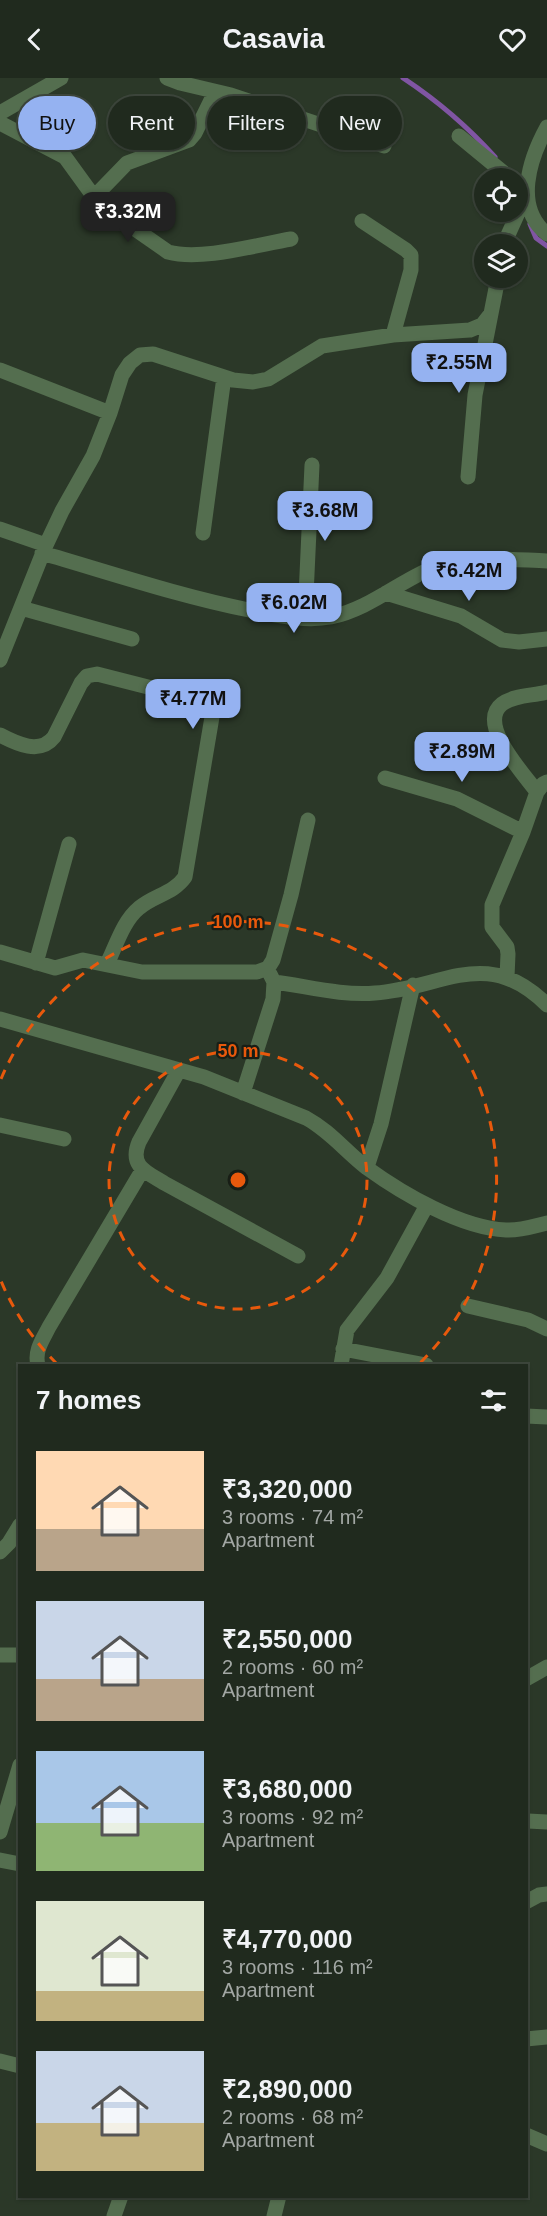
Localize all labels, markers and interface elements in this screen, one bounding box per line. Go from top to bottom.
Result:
icon: back [18,23,51,56]
icon: heart [496,23,529,56]
text: Casavia [222,24,325,54]
chip: Buy [18,96,96,150]
chip: Rent [108,96,195,150]
chip: Filters [207,96,306,150]
chip: New [318,96,402,150]
map controls [474,168,528,288]
button: locate [474,168,528,222]
pin: ₹3.32M [79,192,177,243]
text: ₹3.32M [94,200,162,222]
button: layers [474,234,528,288]
pin: ₹2.55M [410,343,508,394]
text: ₹2.55M [425,351,493,373]
pin: ₹3.68M [276,491,374,542]
text: ₹3.68M [291,499,359,521]
pin: ₹6.42M [420,551,518,602]
text: ₹6.42M [435,559,503,581]
pin: ₹6.02M [245,583,343,634]
text: ₹6.02M [260,591,328,613]
pin: ₹4.77M [144,679,242,730]
text: ₹4.77M [159,687,227,709]
pin: ₹2.89M [413,732,511,783]
text: ₹2.89M [428,740,496,762]
text: 100 m [212,912,264,932]
text: 50 m [217,1041,259,1061]
centre of rings [228,1170,248,1190]
icon: filters [477,1384,510,1417]
text: 7 homes [36,1385,142,1415]
text: ₹3,320,000 [222,1474,353,1504]
icon: home [84,1475,156,1547]
text: 3 rooms · 74 m² [222,1506,363,1528]
text: Apartment [222,1529,314,1551]
text: ₹2,550,000 [222,1624,353,1654]
icon: home [84,1625,156,1697]
text: 2 rooms · 60 m² [222,1656,363,1678]
text: Apartment [222,1679,314,1701]
text: ₹3,680,000 [222,1774,353,1804]
icon: home [84,1775,156,1847]
text: 3 rooms · 92 m² [222,1806,363,1828]
text: Apartment [222,1829,314,1851]
text: ₹4,770,000 [222,1924,353,1954]
icon: home [84,1925,156,1997]
text: 3 rooms · 116 m² [222,1956,373,1978]
text: Apartment [222,1979,314,2001]
text: ₹2,890,000 [222,2074,353,2104]
icon: home [84,2075,156,2147]
text: 2 rooms · 68 m² [222,2106,363,2128]
text: Apartment [222,2129,314,2151]

